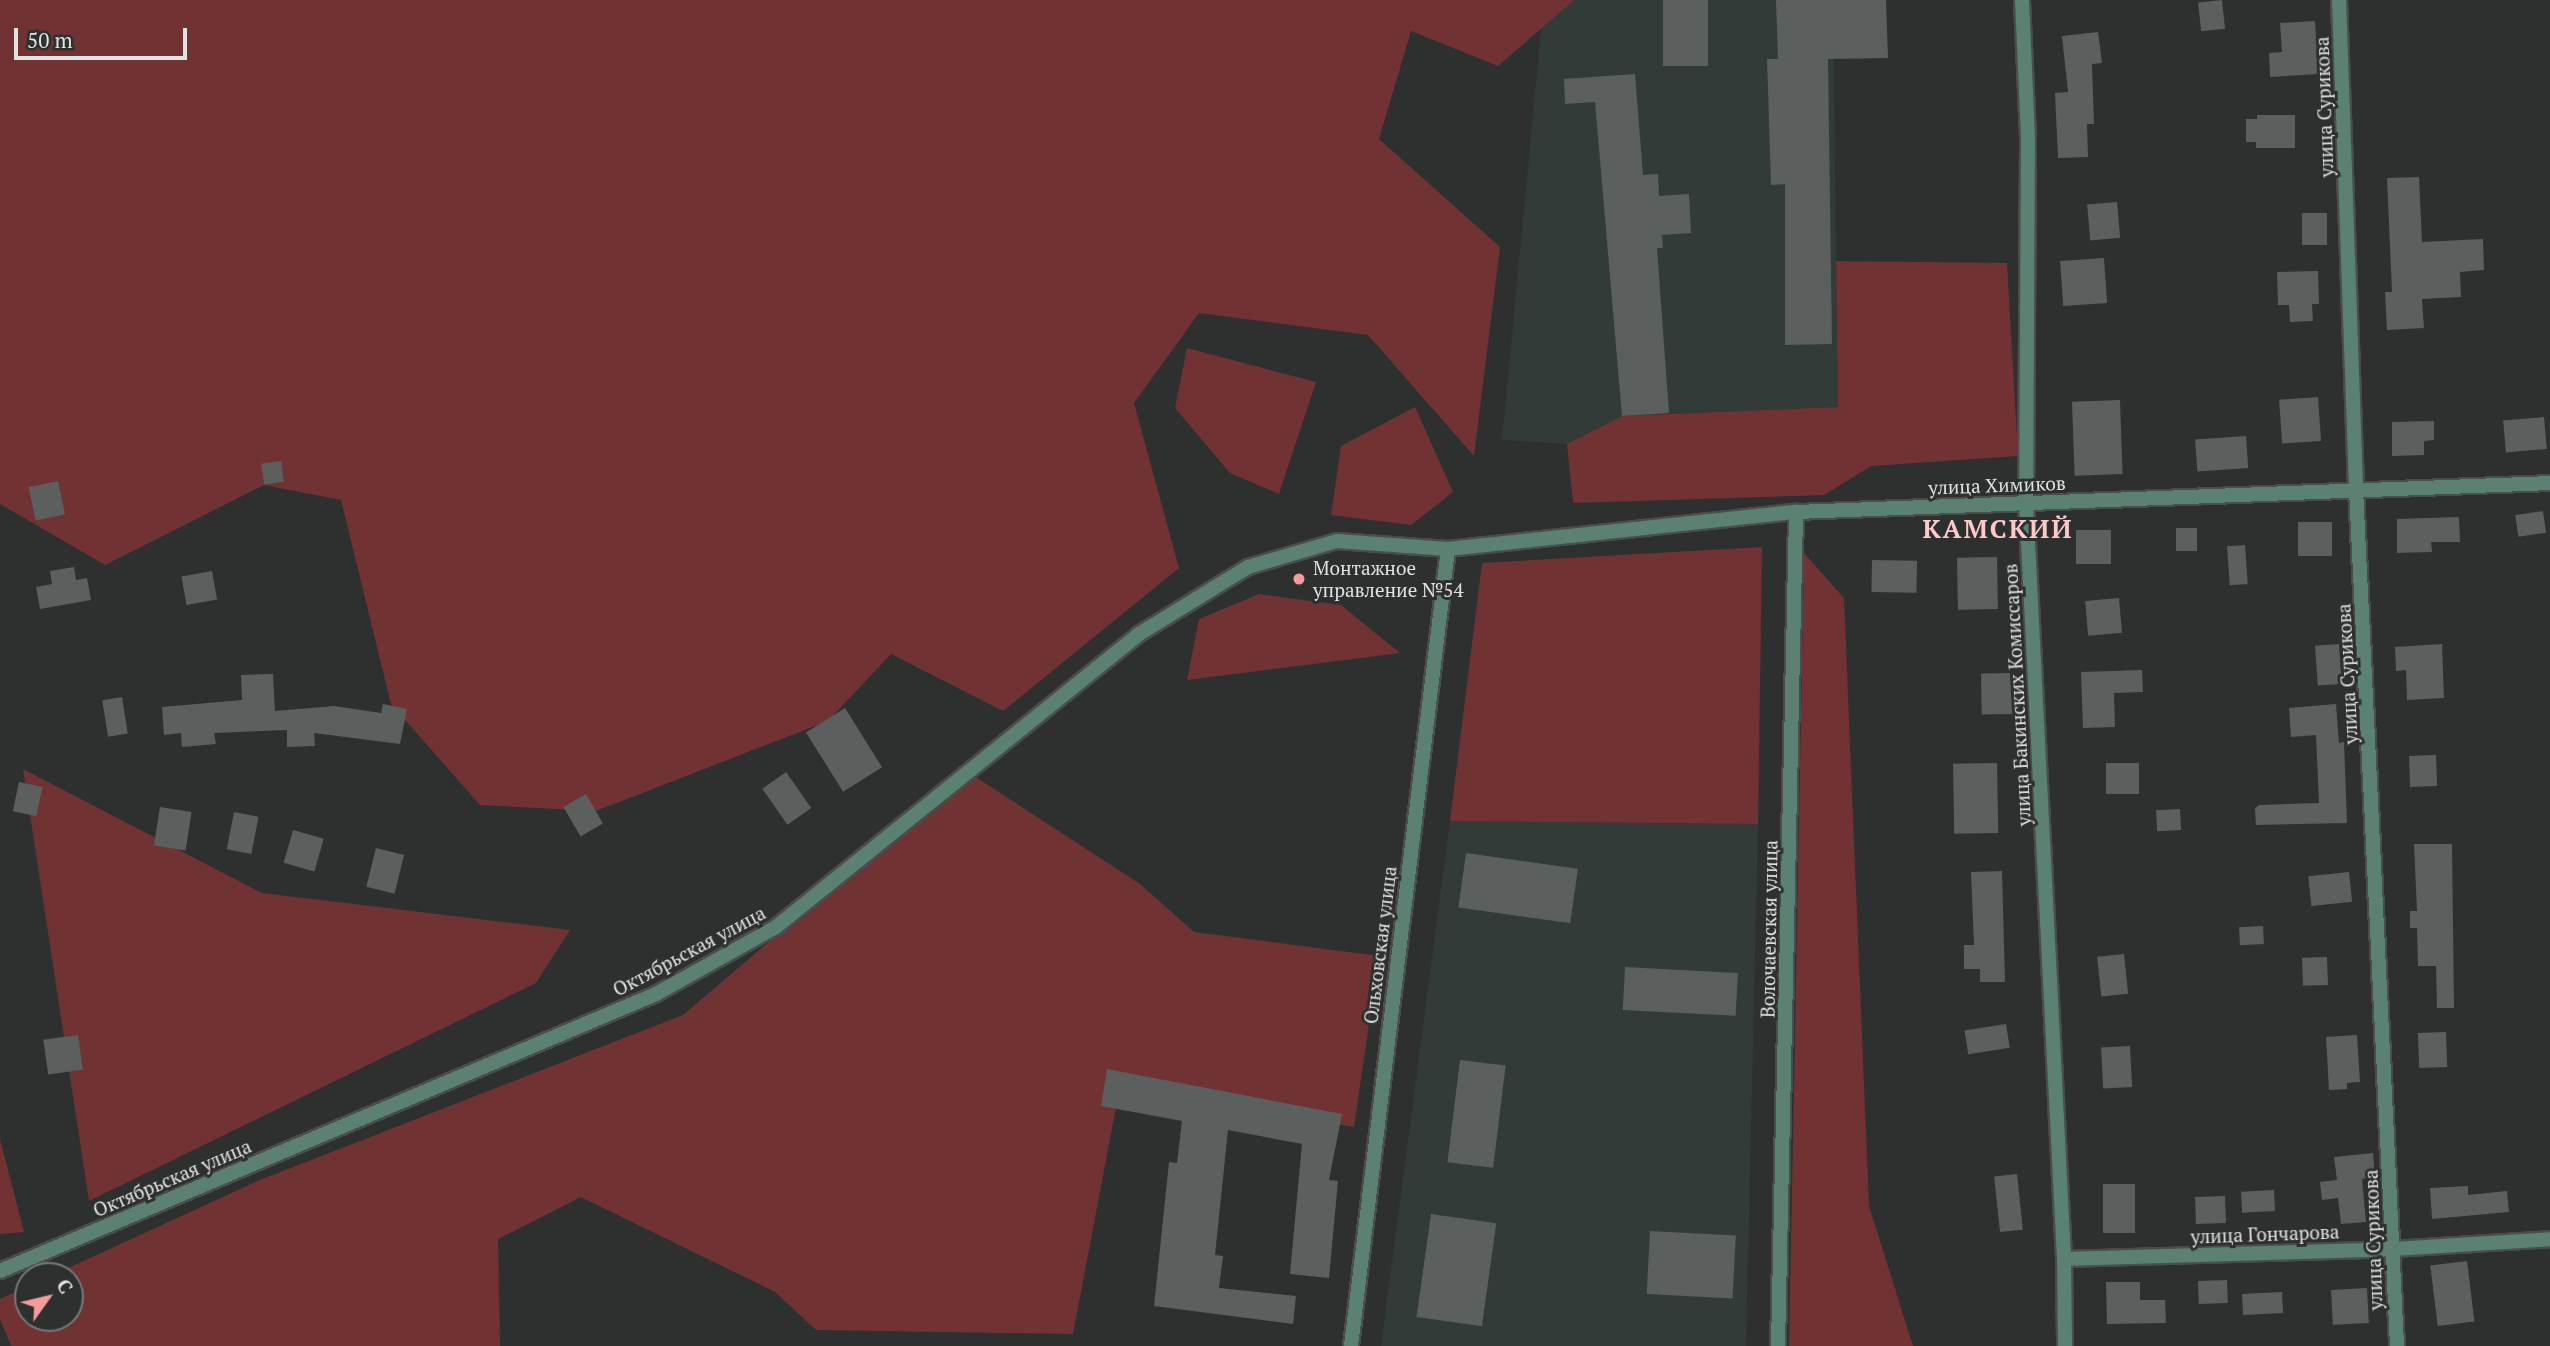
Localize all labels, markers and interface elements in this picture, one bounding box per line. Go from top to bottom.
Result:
scale bar [18,14,191,58]
text: 50 m [27,26,73,54]
street label: улица Сурикова [2310,36,2338,178]
street label: улица Химиков [1928,471,2066,499]
district label: КАМСКИЙ [1923,513,2073,545]
place label: Монтажное управление №54 [1313,557,1464,601]
street label: улица Бакинских Комиссаров [1999,563,2035,827]
marker: Монтажное управление №54 [1291,571,1307,587]
street label: улица Сурикова [2332,603,2362,745]
street label: Волочаевская улица [1756,840,1782,1018]
street label: Ольховская улица [1359,865,1401,1025]
street label: Октябрьская улица [609,901,769,1001]
street label: Октябрьская улица [90,1134,254,1222]
street label: улица Сурикова [2359,1169,2387,1311]
street label: улица Гончарова [2190,1220,2340,1248]
north arrow [14,1262,84,1332]
text: С [51,1274,79,1298]

